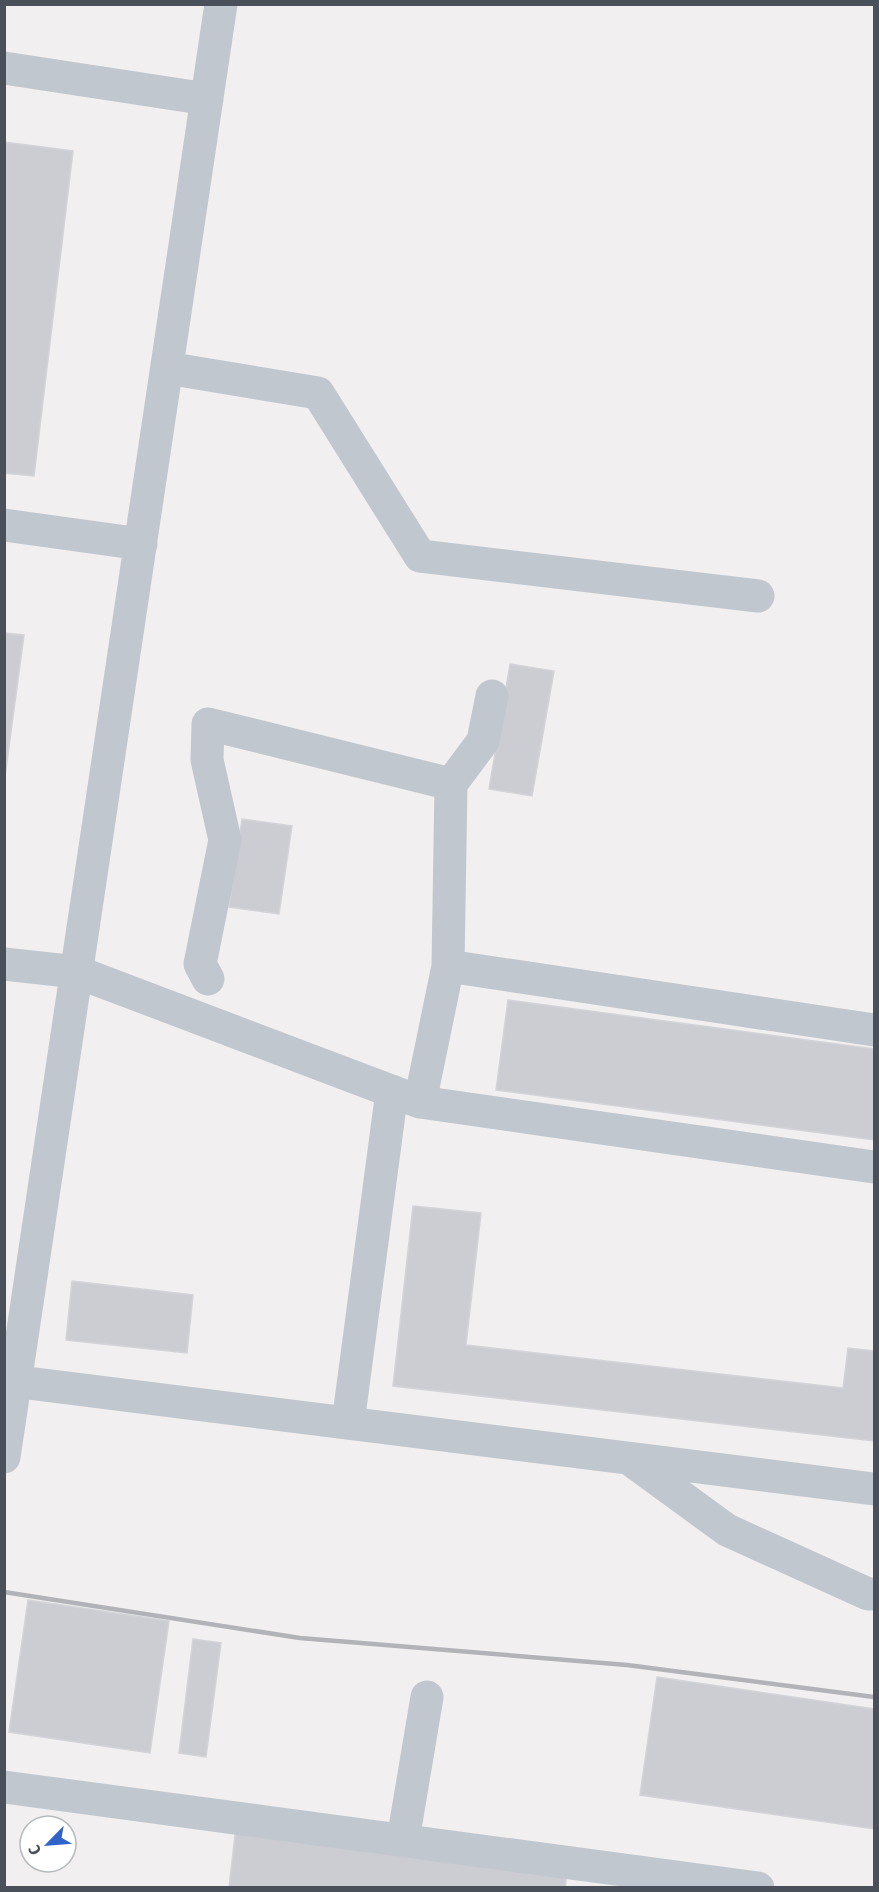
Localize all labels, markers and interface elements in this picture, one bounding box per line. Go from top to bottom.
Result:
north arrow [18,1814,78,1874]
text: С [24,1842,45,1858]

